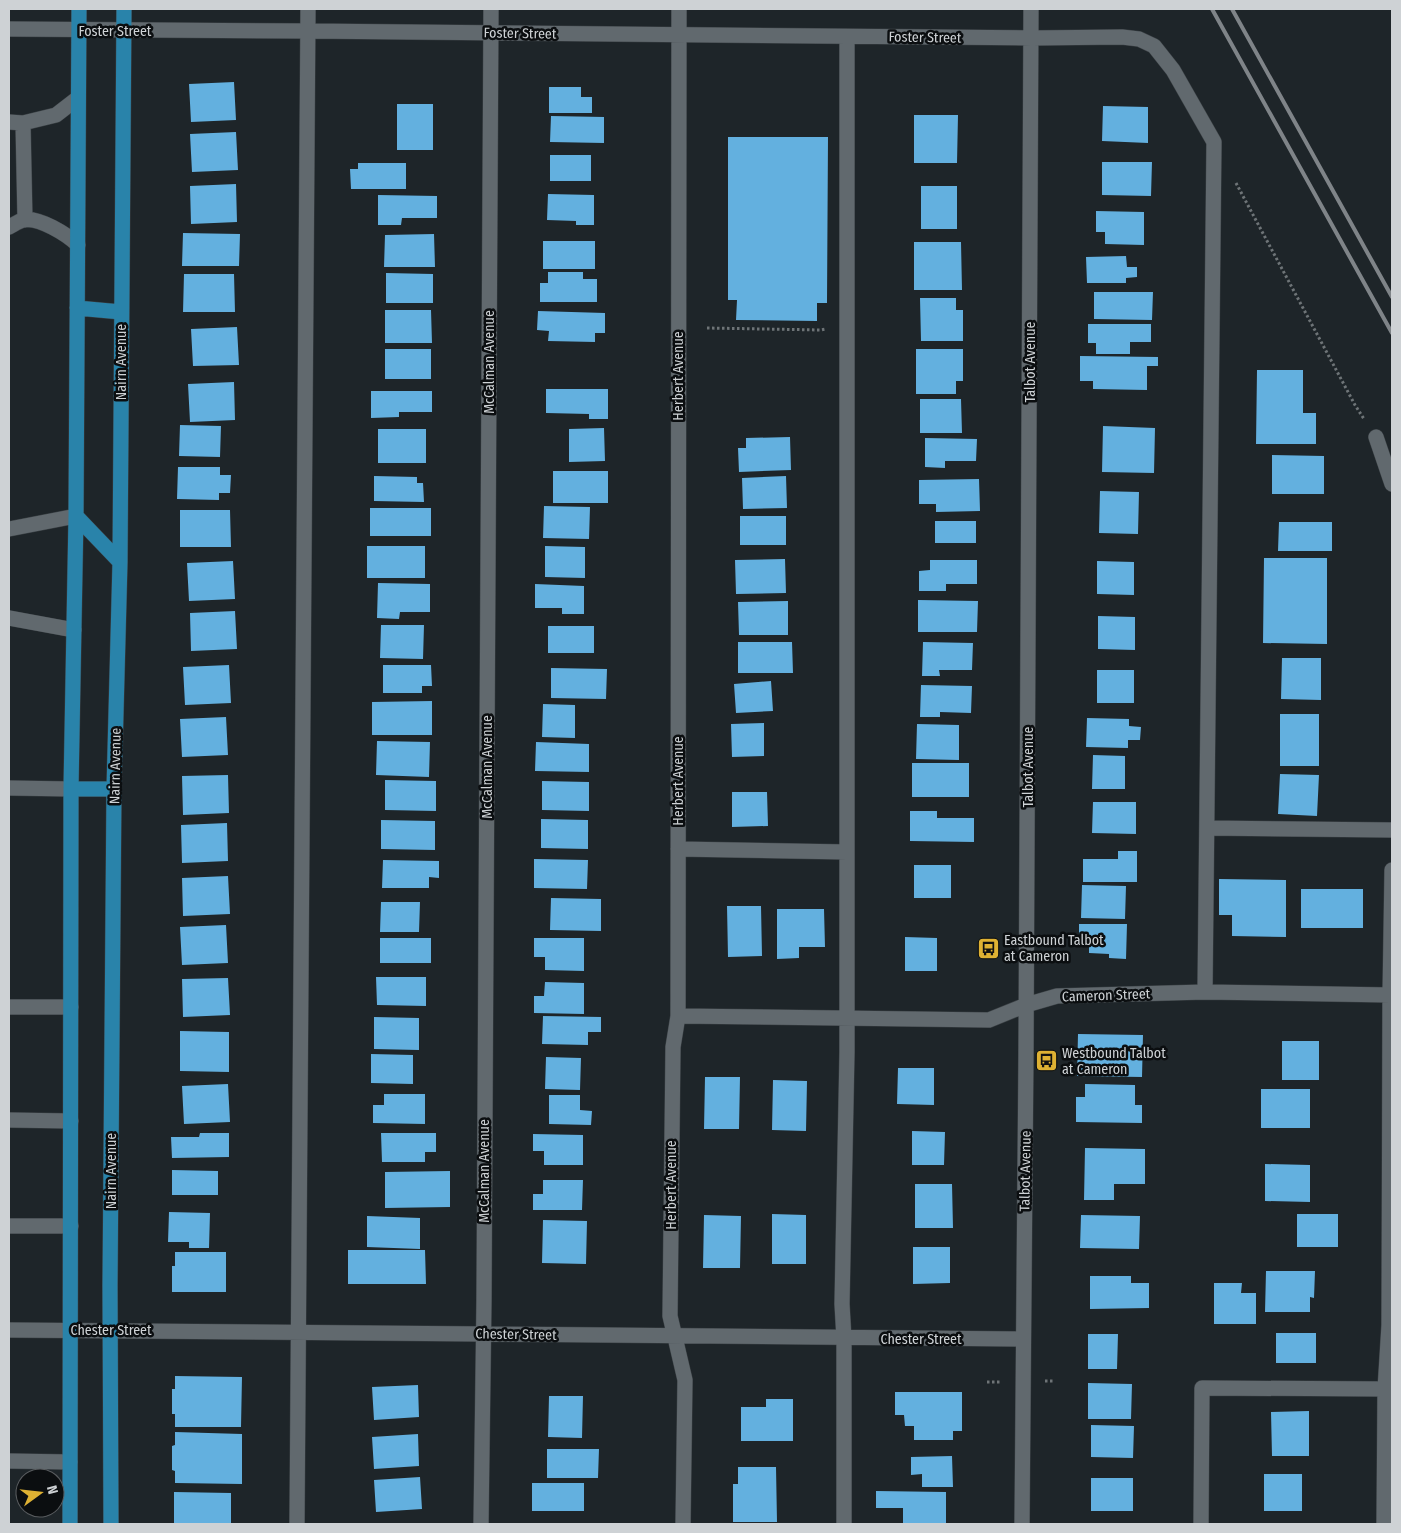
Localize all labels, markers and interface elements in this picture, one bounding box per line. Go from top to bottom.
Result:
street label: Foster Street [79,23,152,40]
street label: Foster Street [483,24,557,43]
street label: Foster Street [888,28,962,47]
street label: McCalman Avenue [481,310,498,414]
street label: Talbot Avenue [1022,321,1039,402]
street label: Nairn Avenue [113,324,130,400]
street label: Herbert Avenue [670,331,687,421]
street label: McCalman Avenue [479,715,496,819]
street label: Talbot Avenue [1020,726,1037,807]
street label: Nairn Avenue [106,728,125,804]
street label: Herbert Avenue [670,736,687,826]
place label: Eastbound Talbot at Cameron [1004,932,1104,965]
bus stop icon: Eastbound Talbot at Cameron [976,936,1000,960]
street label: Cameron Street [1062,985,1151,1006]
place label: Westbound Talbot at Cameron [1062,1045,1166,1078]
bus stop icon: Westbound Talbot at Cameron [1034,1049,1058,1073]
street label: McCalman Avenue [476,1119,493,1223]
street label: Talbot Avenue [1016,1130,1035,1212]
street label: Nairn Avenue [103,1133,120,1209]
street label: Herbert Avenue [663,1140,680,1230]
street label: Chester Street [70,1322,152,1339]
street label: Chester Street [475,1325,557,1344]
street label: Chester Street [880,1331,962,1348]
north arrow [15,1468,65,1518]
text: N [43,1484,61,1496]

